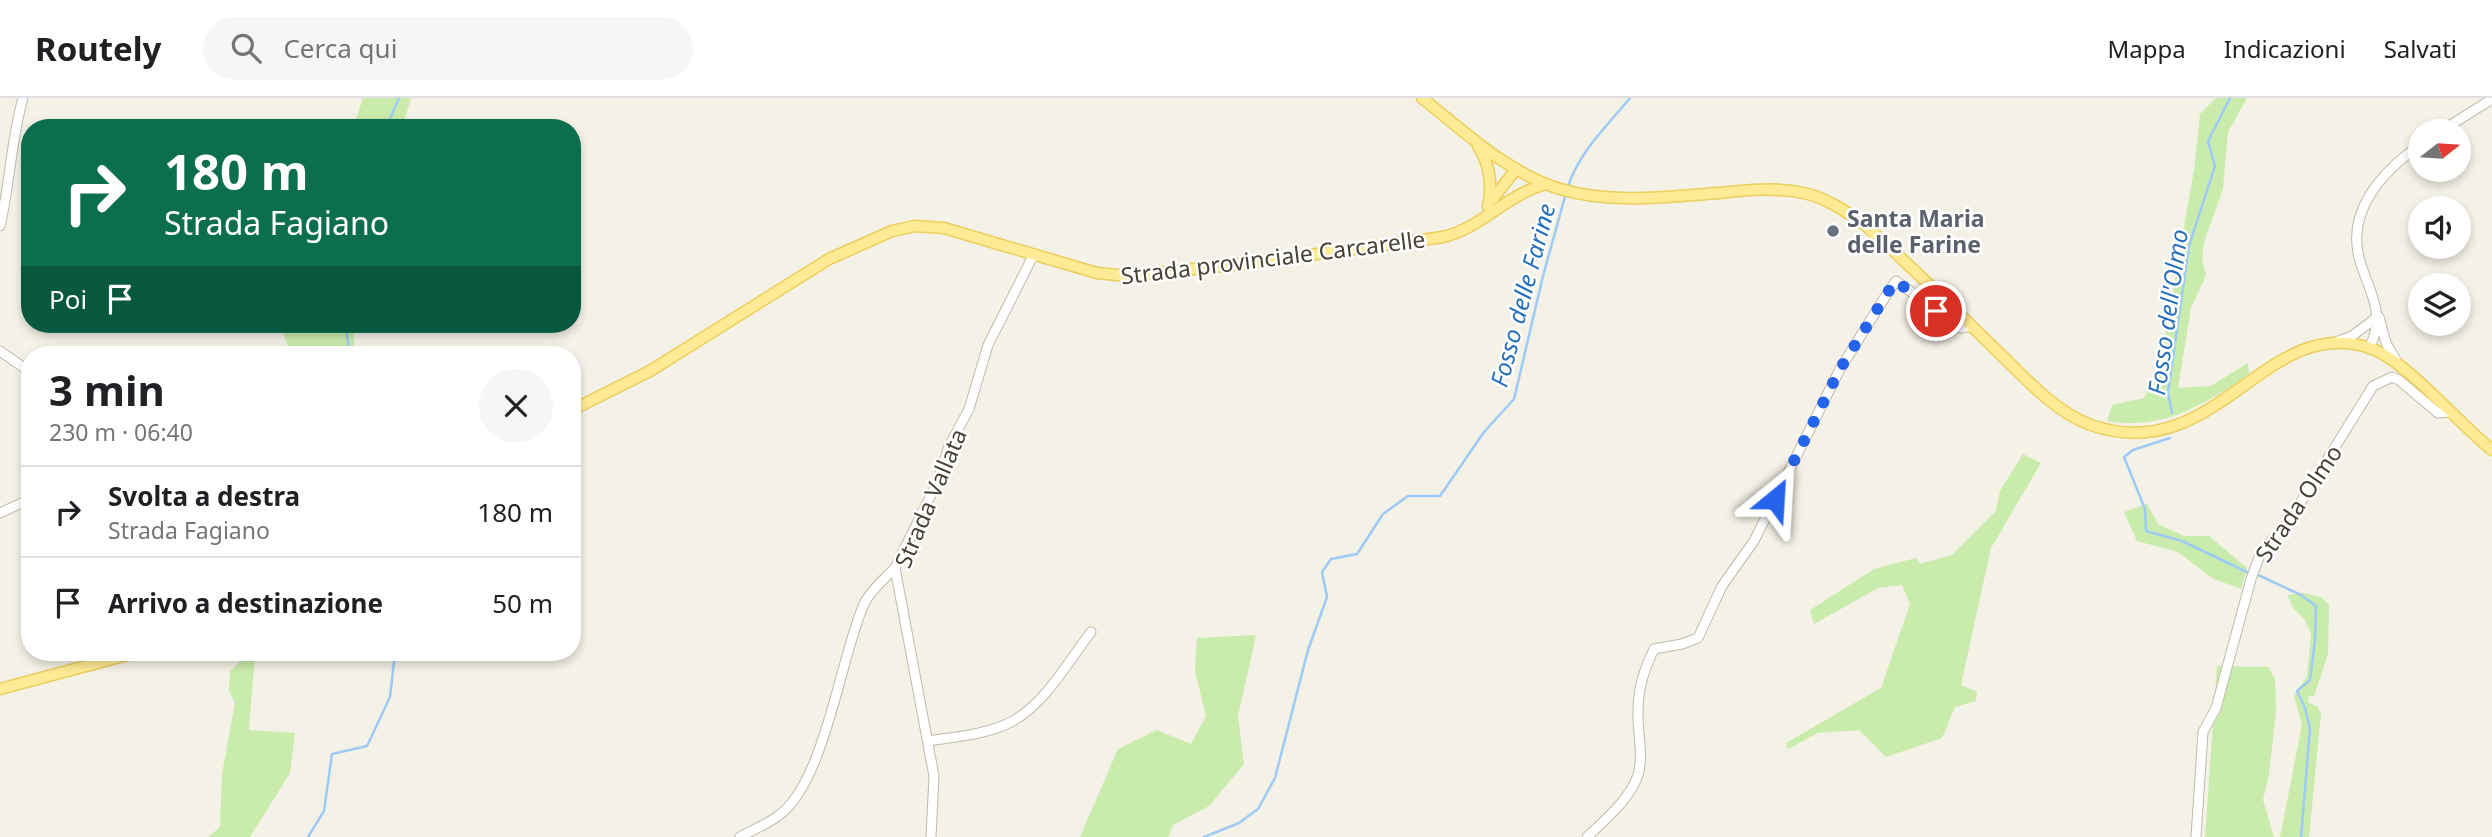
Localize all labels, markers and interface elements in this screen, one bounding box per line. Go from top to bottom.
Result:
search box [203,17,693,80]
text: Routely [35,26,161,71]
icon: search [227,29,265,67]
text: Cerca qui [283,30,397,66]
text: Mappa [2108,32,2186,65]
text: Indicazioni [2224,32,2346,65]
text: Salvati [2384,32,2457,65]
north arrow [2408,119,2471,182]
map controls [2408,119,2471,336]
text: 180 m [164,138,309,204]
icon: right [49,147,140,238]
button: sound [2408,196,2471,259]
water label: Fosso delle Farine [1482,200,1562,390]
text: Strada Fagiano [164,201,389,244]
place label: Santa Maria delle Farine [1847,202,1985,260]
street label: Strada provinciale Carcarelle [1119,222,1427,292]
marker: Santa Maria delle Farine [1825,223,1841,239]
water label: Fosso dell'Olmo [2139,227,2195,397]
button: layers [2408,273,2471,336]
icon: arrive [101,280,139,318]
text: Poi [49,281,87,317]
pin [1906,281,1966,341]
icon: arrive [1917,292,1955,330]
text: 3 min [49,361,165,418]
button: close [479,369,553,443]
text: 230 m · 06:40 [49,416,193,448]
street label: Strada Vallata [886,424,974,572]
street label: Strada Olmo [2247,438,2349,568]
position arrow [1738,462,1812,536]
text: Svolta a destra [108,478,300,514]
icon: right [49,493,87,531]
text: 180 m [477,494,553,530]
text: Strada Fagiano [108,514,270,546]
icon: arrive [49,584,87,622]
text: Arrivo a destinazione [108,585,383,621]
text: 50 m [492,585,553,621]

